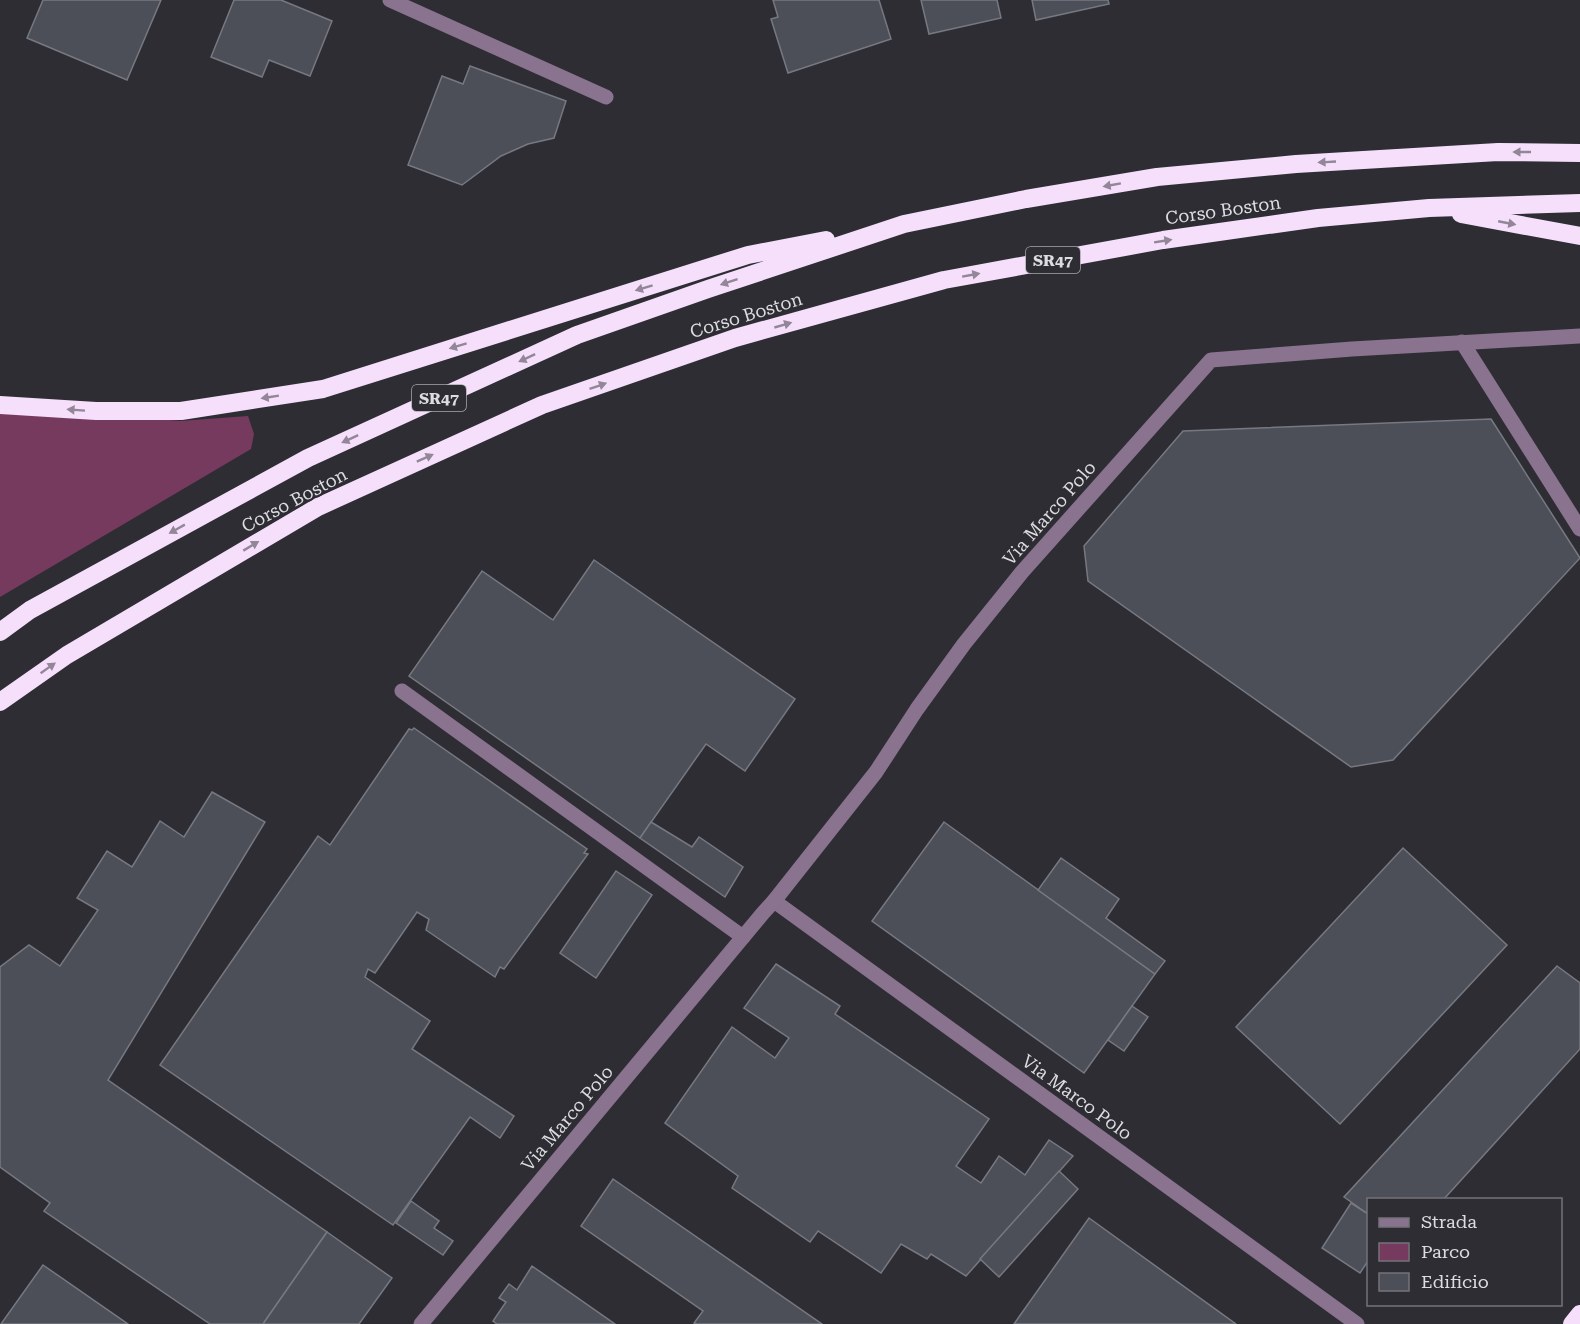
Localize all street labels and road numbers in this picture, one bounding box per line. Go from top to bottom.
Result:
street label: Corso Boston [1164,191,1282,229]
road number: SR47 [1026,247,1080,273]
street label: Corso Boston [687,288,805,342]
road number: SR47 [412,385,466,411]
street label: Via Marco Polo [998,457,1100,569]
street label: Corso Boston [238,463,351,537]
street label: Via Marco Polo [1018,1050,1136,1144]
street label: Via Marco Polo [517,1061,617,1175]

